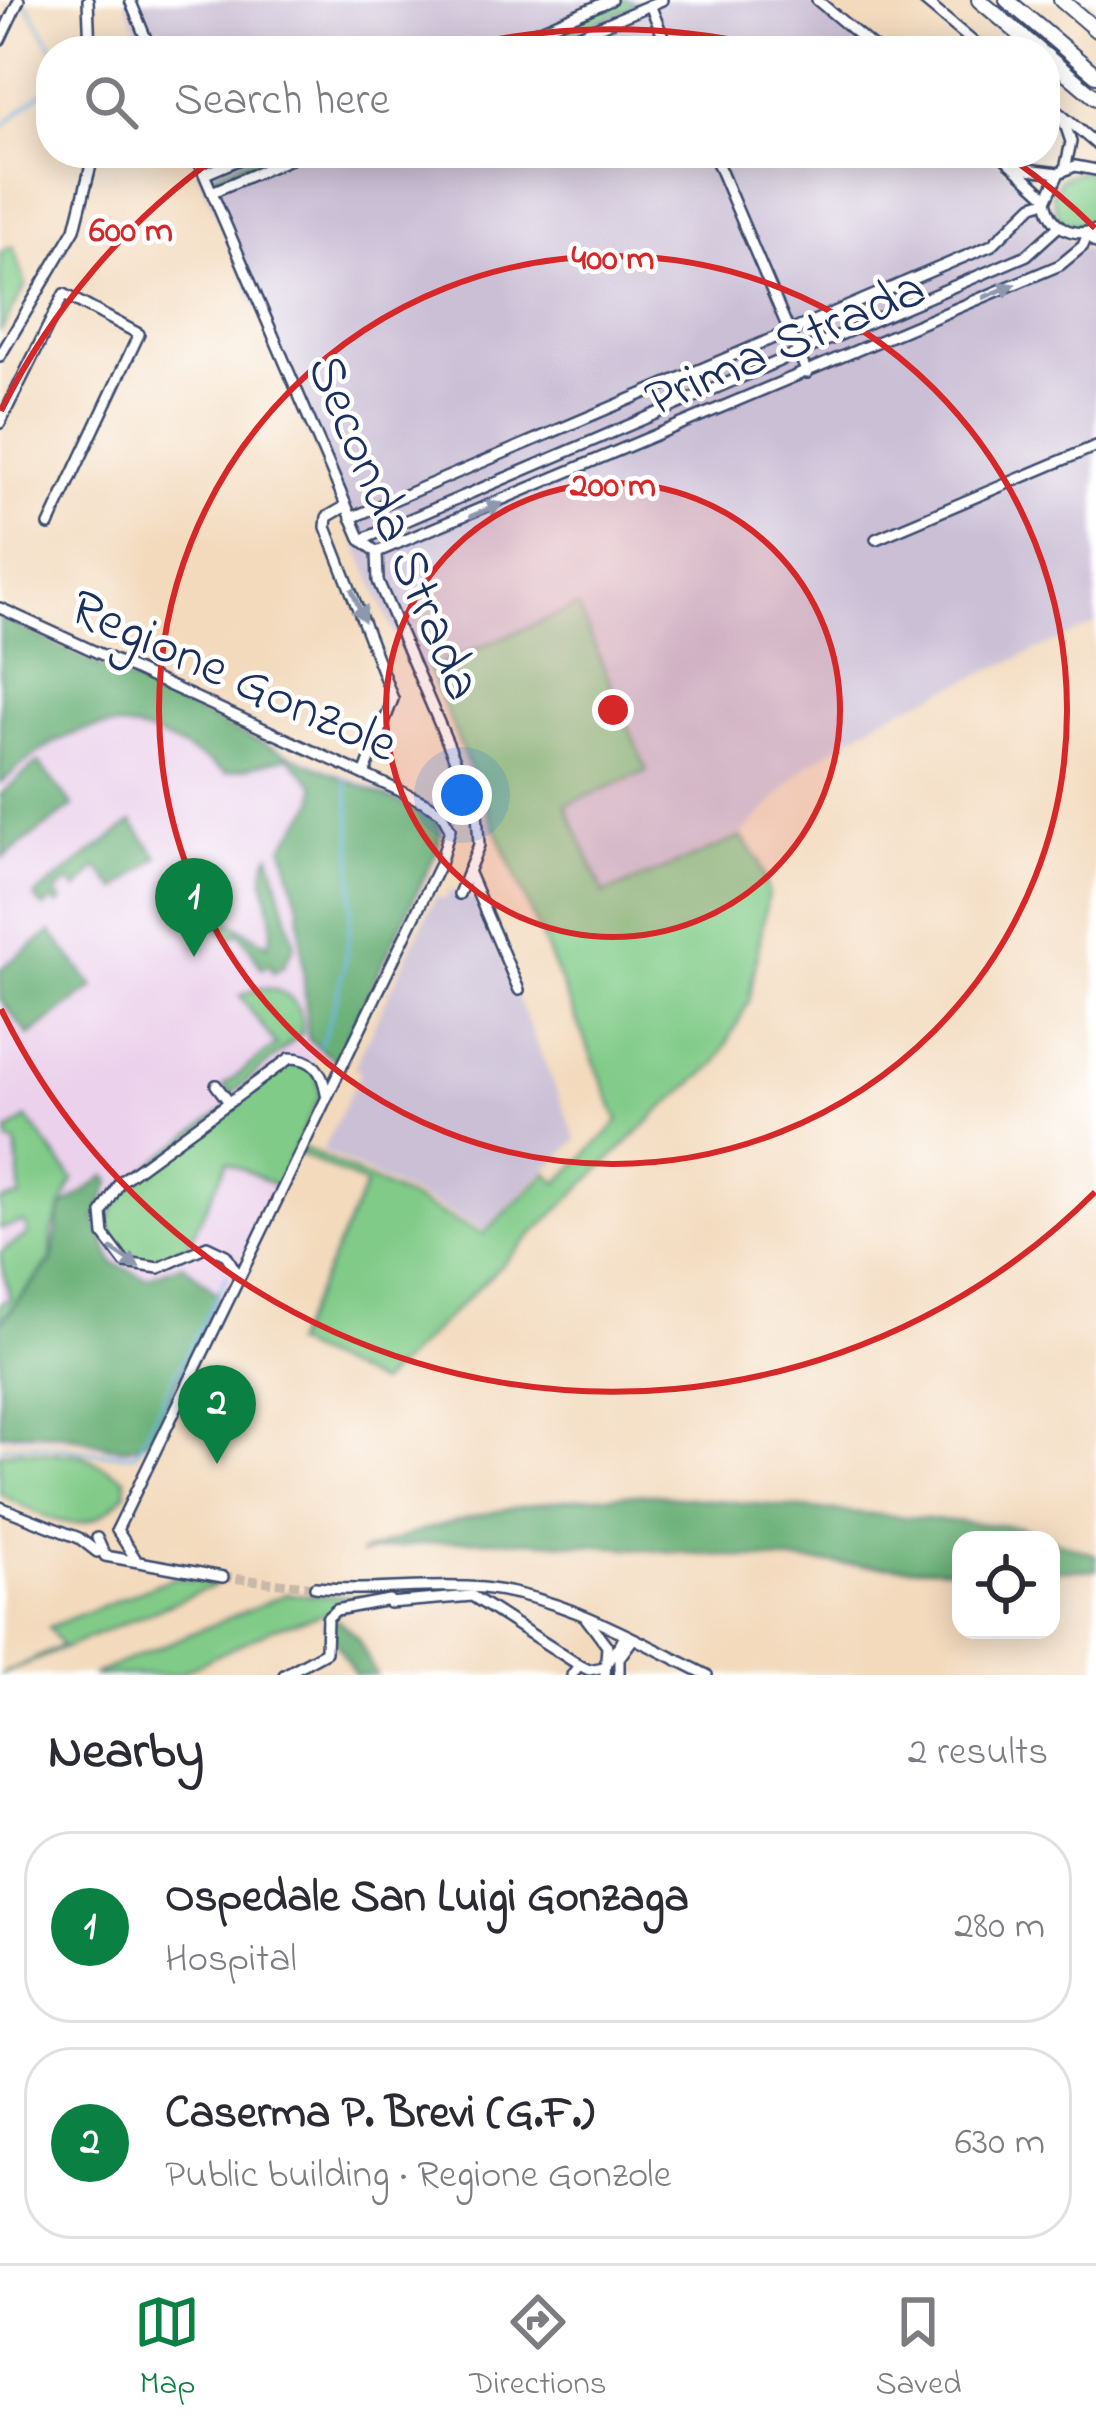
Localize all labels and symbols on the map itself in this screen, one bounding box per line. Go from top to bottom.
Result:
text: 600 m [89,206,173,259]
text: 400 m [572,234,654,287]
street label: Prima Strada [634,253,938,441]
one-way arrow [981,281,1017,300]
street label: Seconda Strada [284,343,499,713]
text: 200 m [569,461,656,514]
one-way arrow [468,500,503,520]
street label: Regione Gonzole [56,571,410,787]
one-way arrow [349,588,368,624]
centre of rings [592,689,634,731]
your location [432,765,492,825]
pin: 1 [155,858,233,957]
one-way arrow [109,1245,142,1269]
pin: 2 [178,1365,256,1464]

